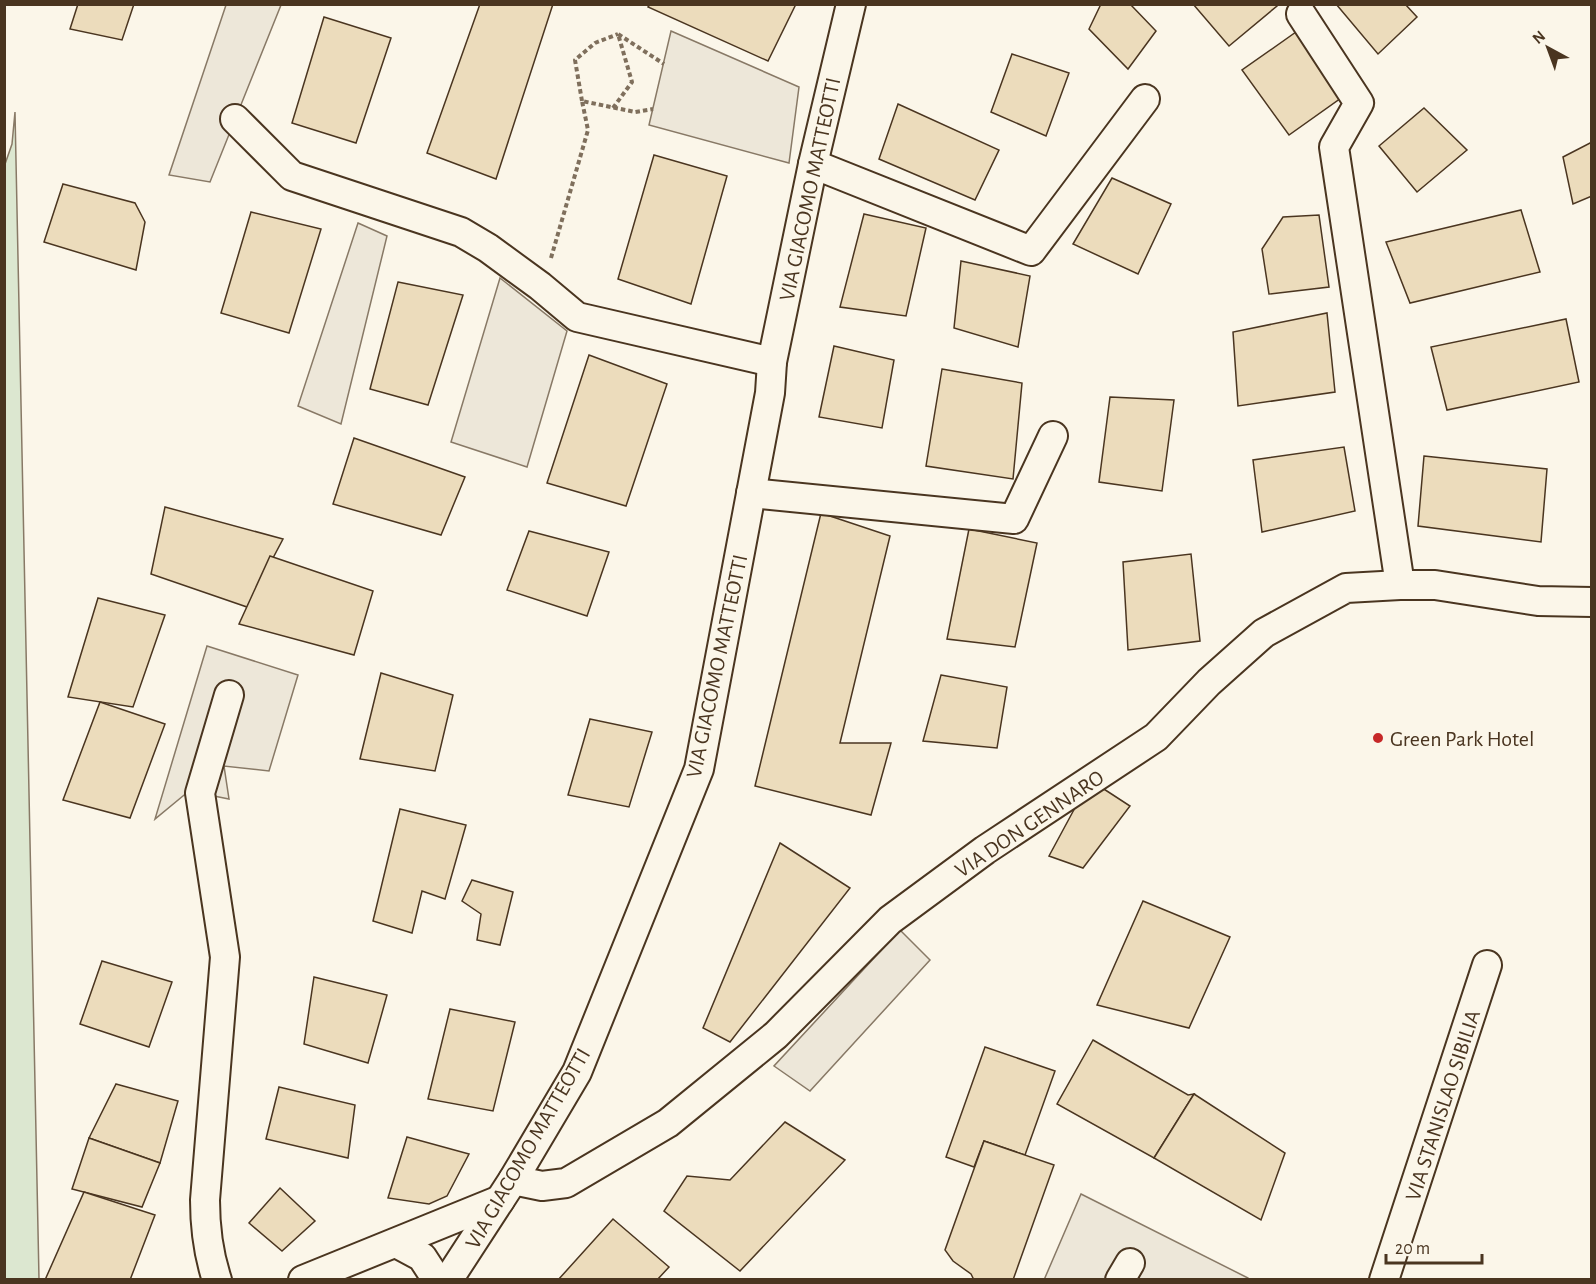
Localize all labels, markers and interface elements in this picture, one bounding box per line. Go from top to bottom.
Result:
north arrow [1518,18,1578,78]
text: N [1529,28,1548,47]
street label: VIA GIACOMO MATTEOTTI [776,76,844,303]
street label: VIA GIACOMO MATTEOTTI [683,553,751,780]
place label: Green Park Hotel [1390,728,1534,750]
marker: Green Park Hotel [1371,731,1385,745]
street label: VIA DON GENNARO [951,766,1108,882]
street label: VIA STANISLAO SIBILIA [1402,1007,1484,1203]
street label: VIA GIACOMO MATTEOTTI [461,1044,594,1253]
scale bar [1386,1227,1482,1265]
text: 20 m [1395,1240,1430,1258]

